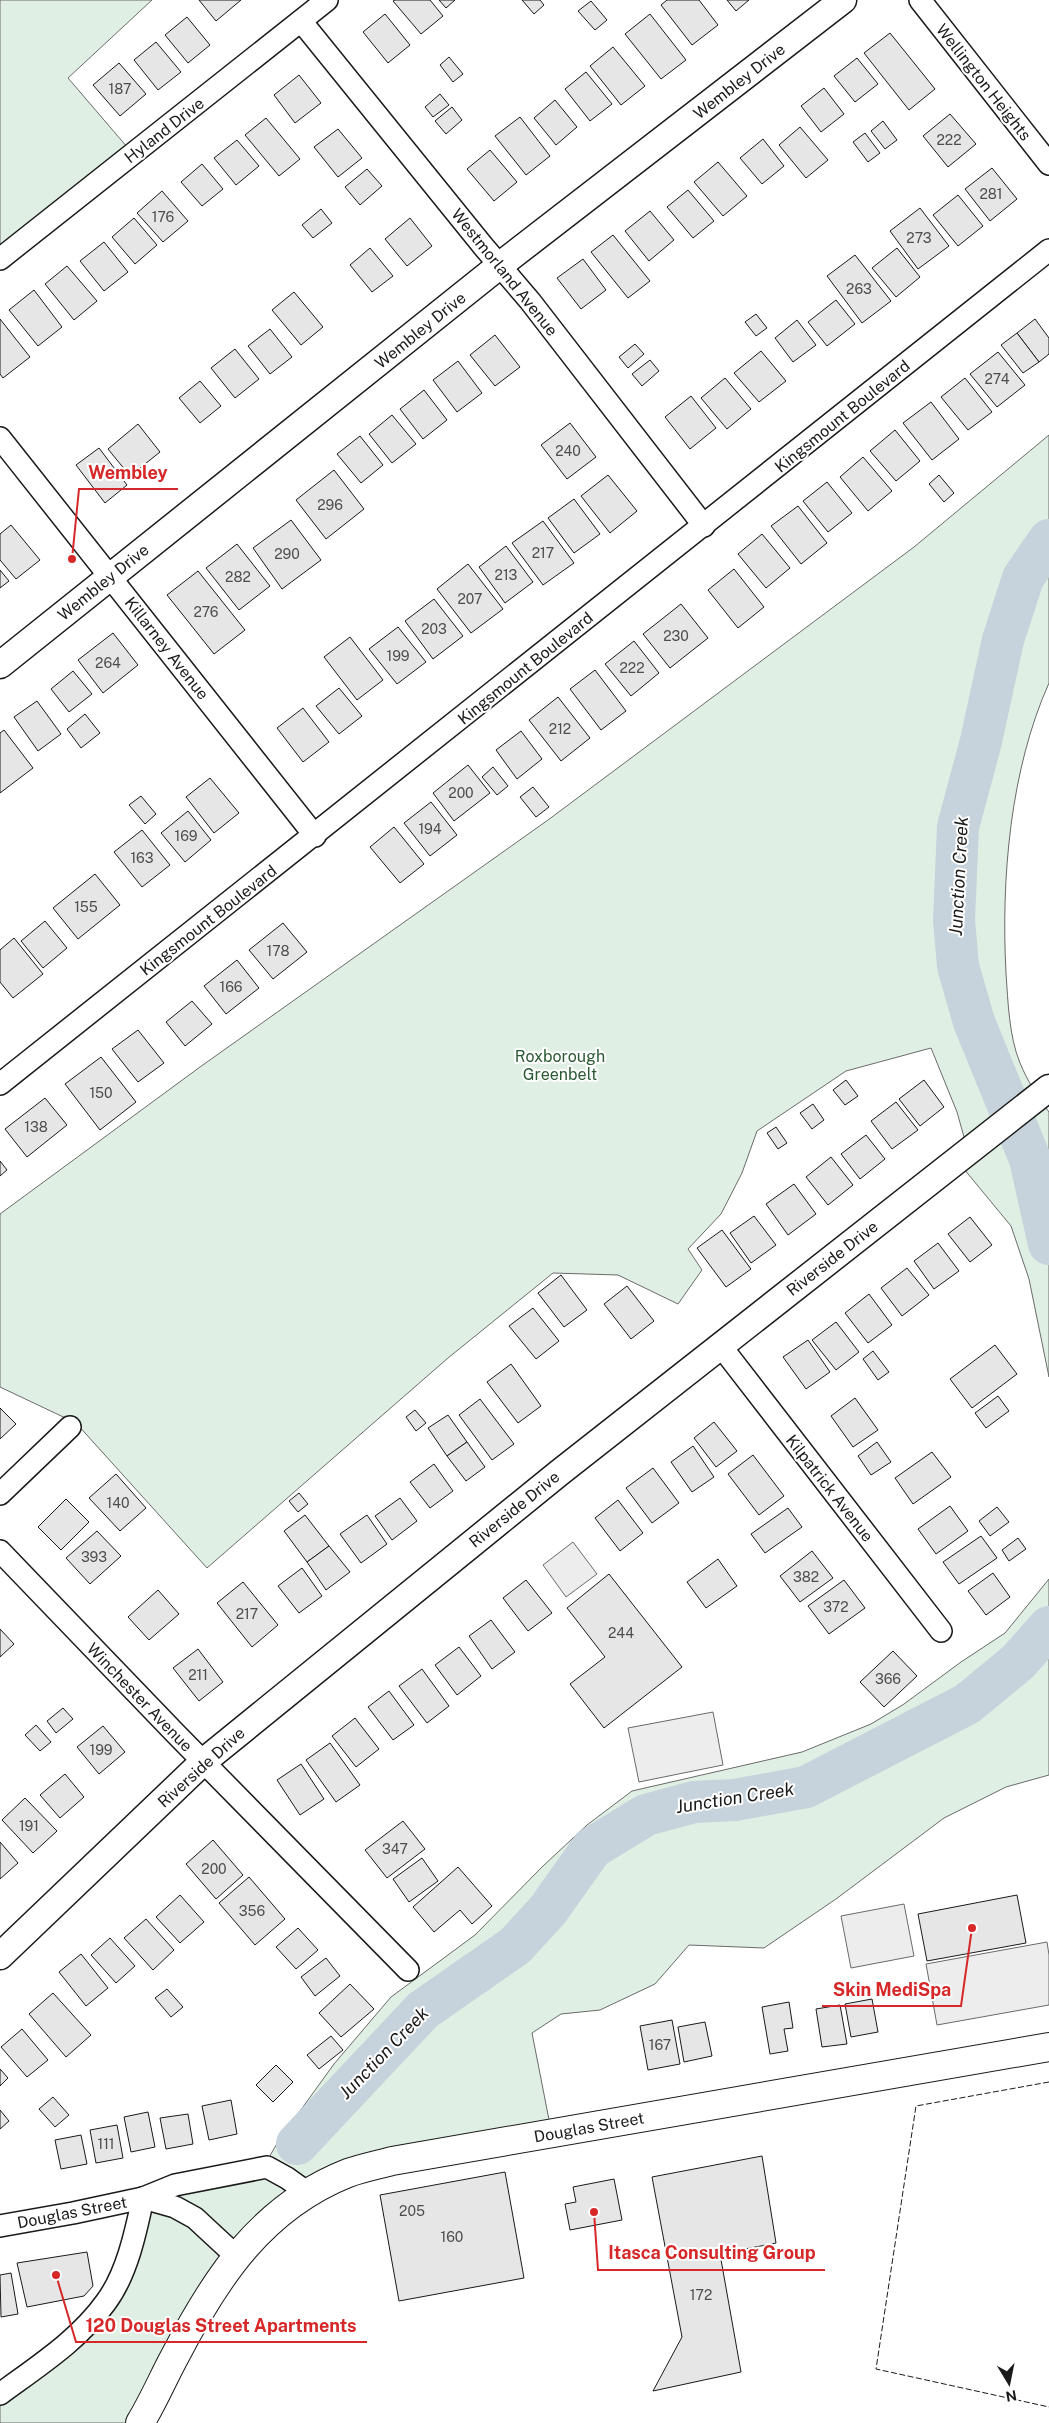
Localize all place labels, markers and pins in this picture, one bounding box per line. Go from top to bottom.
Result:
callout: Wembley [79,456,178,489]
callout: Skin MediSpa [822,1973,961,2006]
callout: Itasca Consulting Group [598,2237,825,2270]
callout: 120 Douglas Street Apartments [76,2309,367,2342]

